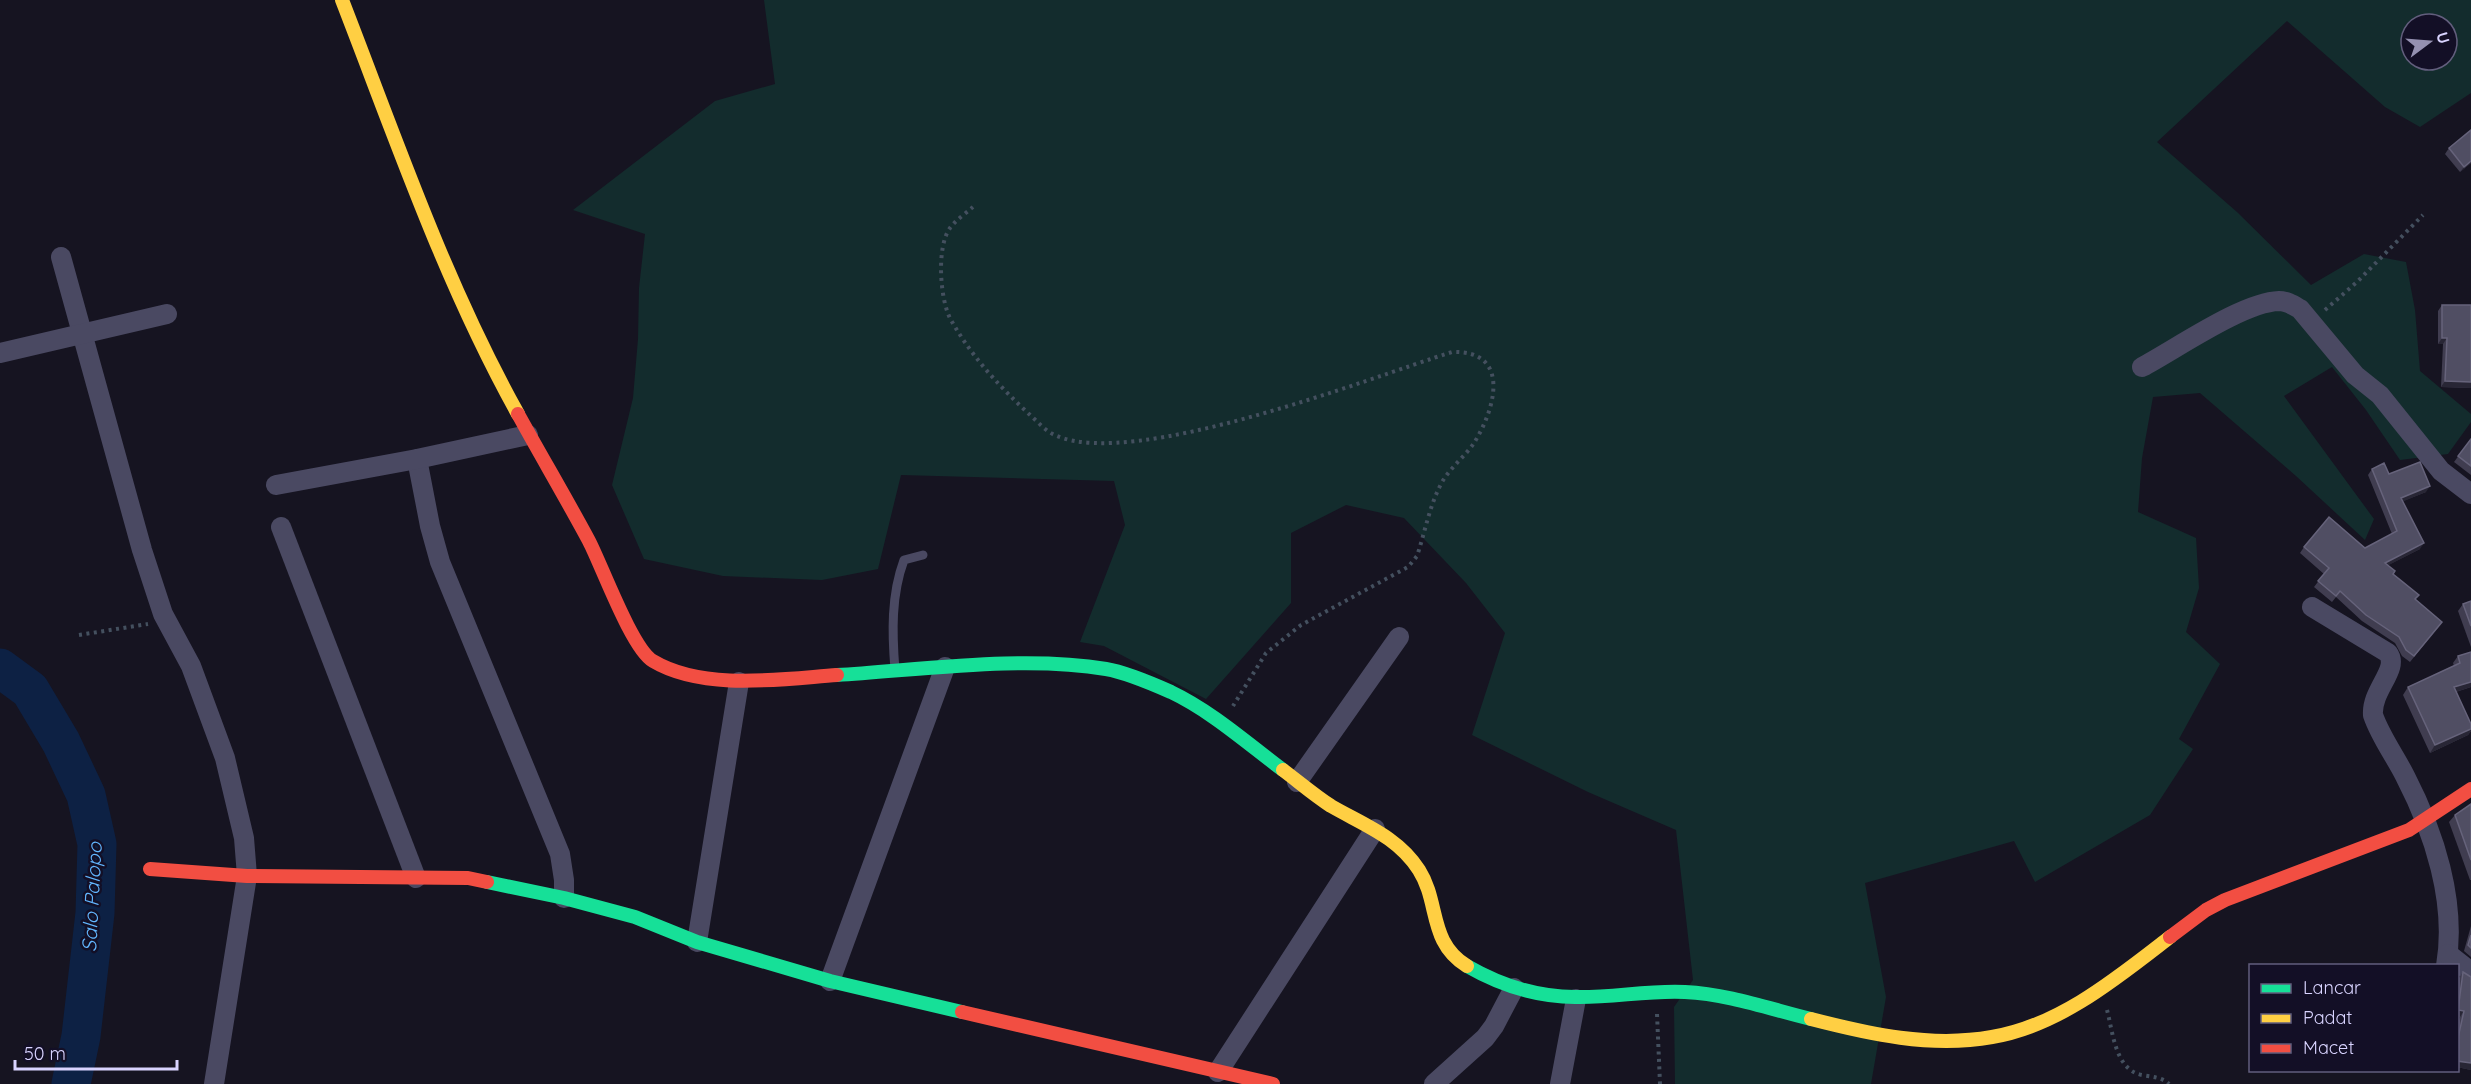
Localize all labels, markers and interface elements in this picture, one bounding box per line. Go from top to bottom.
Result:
north arrow [2399,12,2459,72]
text: U [2432,30,2455,46]
water label: Salo Palopo [76,841,107,953]
legend [2249,964,2459,1072]
text: Lancar [2303,976,2361,999]
text: Padat [2303,1006,2352,1029]
scale bar [15,1033,177,1071]
text: Macet [2303,1036,2354,1059]
text: 50 m [24,1042,66,1065]

